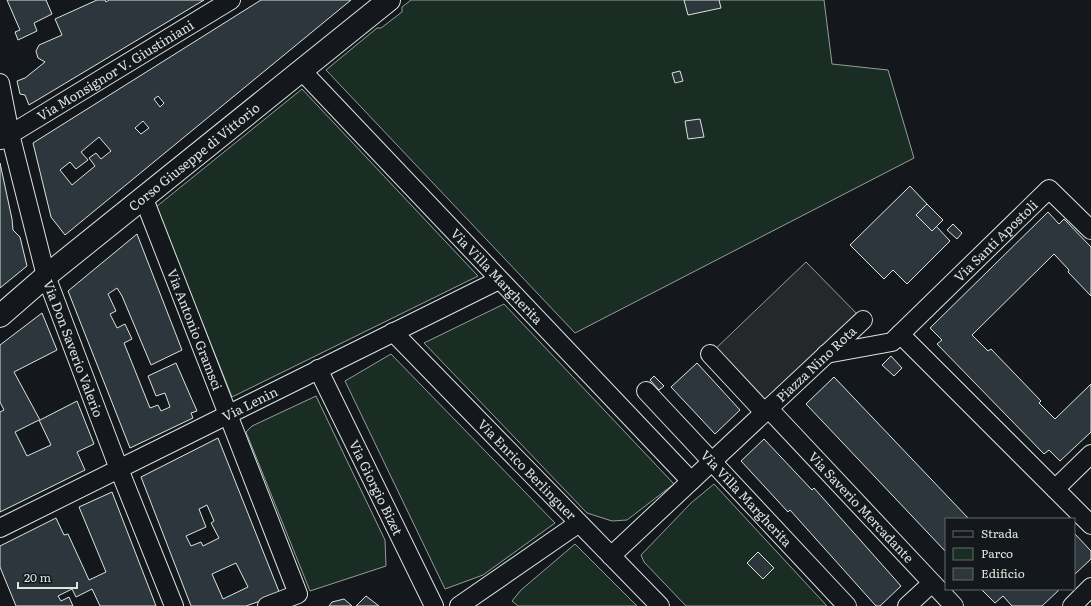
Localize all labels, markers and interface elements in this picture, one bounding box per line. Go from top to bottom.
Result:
street label: Via Monsignor V. Giustiniani [33,15,198,125]
street label: Corso Giuseppe di Vittorio [124,98,264,215]
street label: Via Santi Apostoli [949,195,1042,286]
street label: Via Villa Margherita [447,224,547,328]
street label: Via Antonio Gramsci [163,266,228,393]
street label: Via Don Saverio Valerio [39,277,109,420]
street label: Piazza Nino Rota [771,321,860,406]
street label: Via Lenin [219,381,281,425]
street label: Via Enrico Berlinguer [474,415,582,524]
street label: Via Giorgio Bizet [345,436,408,539]
street label: Via Villa Margherita [697,446,797,550]
street label: Via Saverio Mercadante [805,447,919,567]
legend [945,518,1075,590]
text: Strada [981,524,1019,542]
text: Parco [981,544,1013,562]
scale bar [18,564,77,590]
text: Edificio [981,564,1025,582]
text: 20 m [24,568,51,586]

